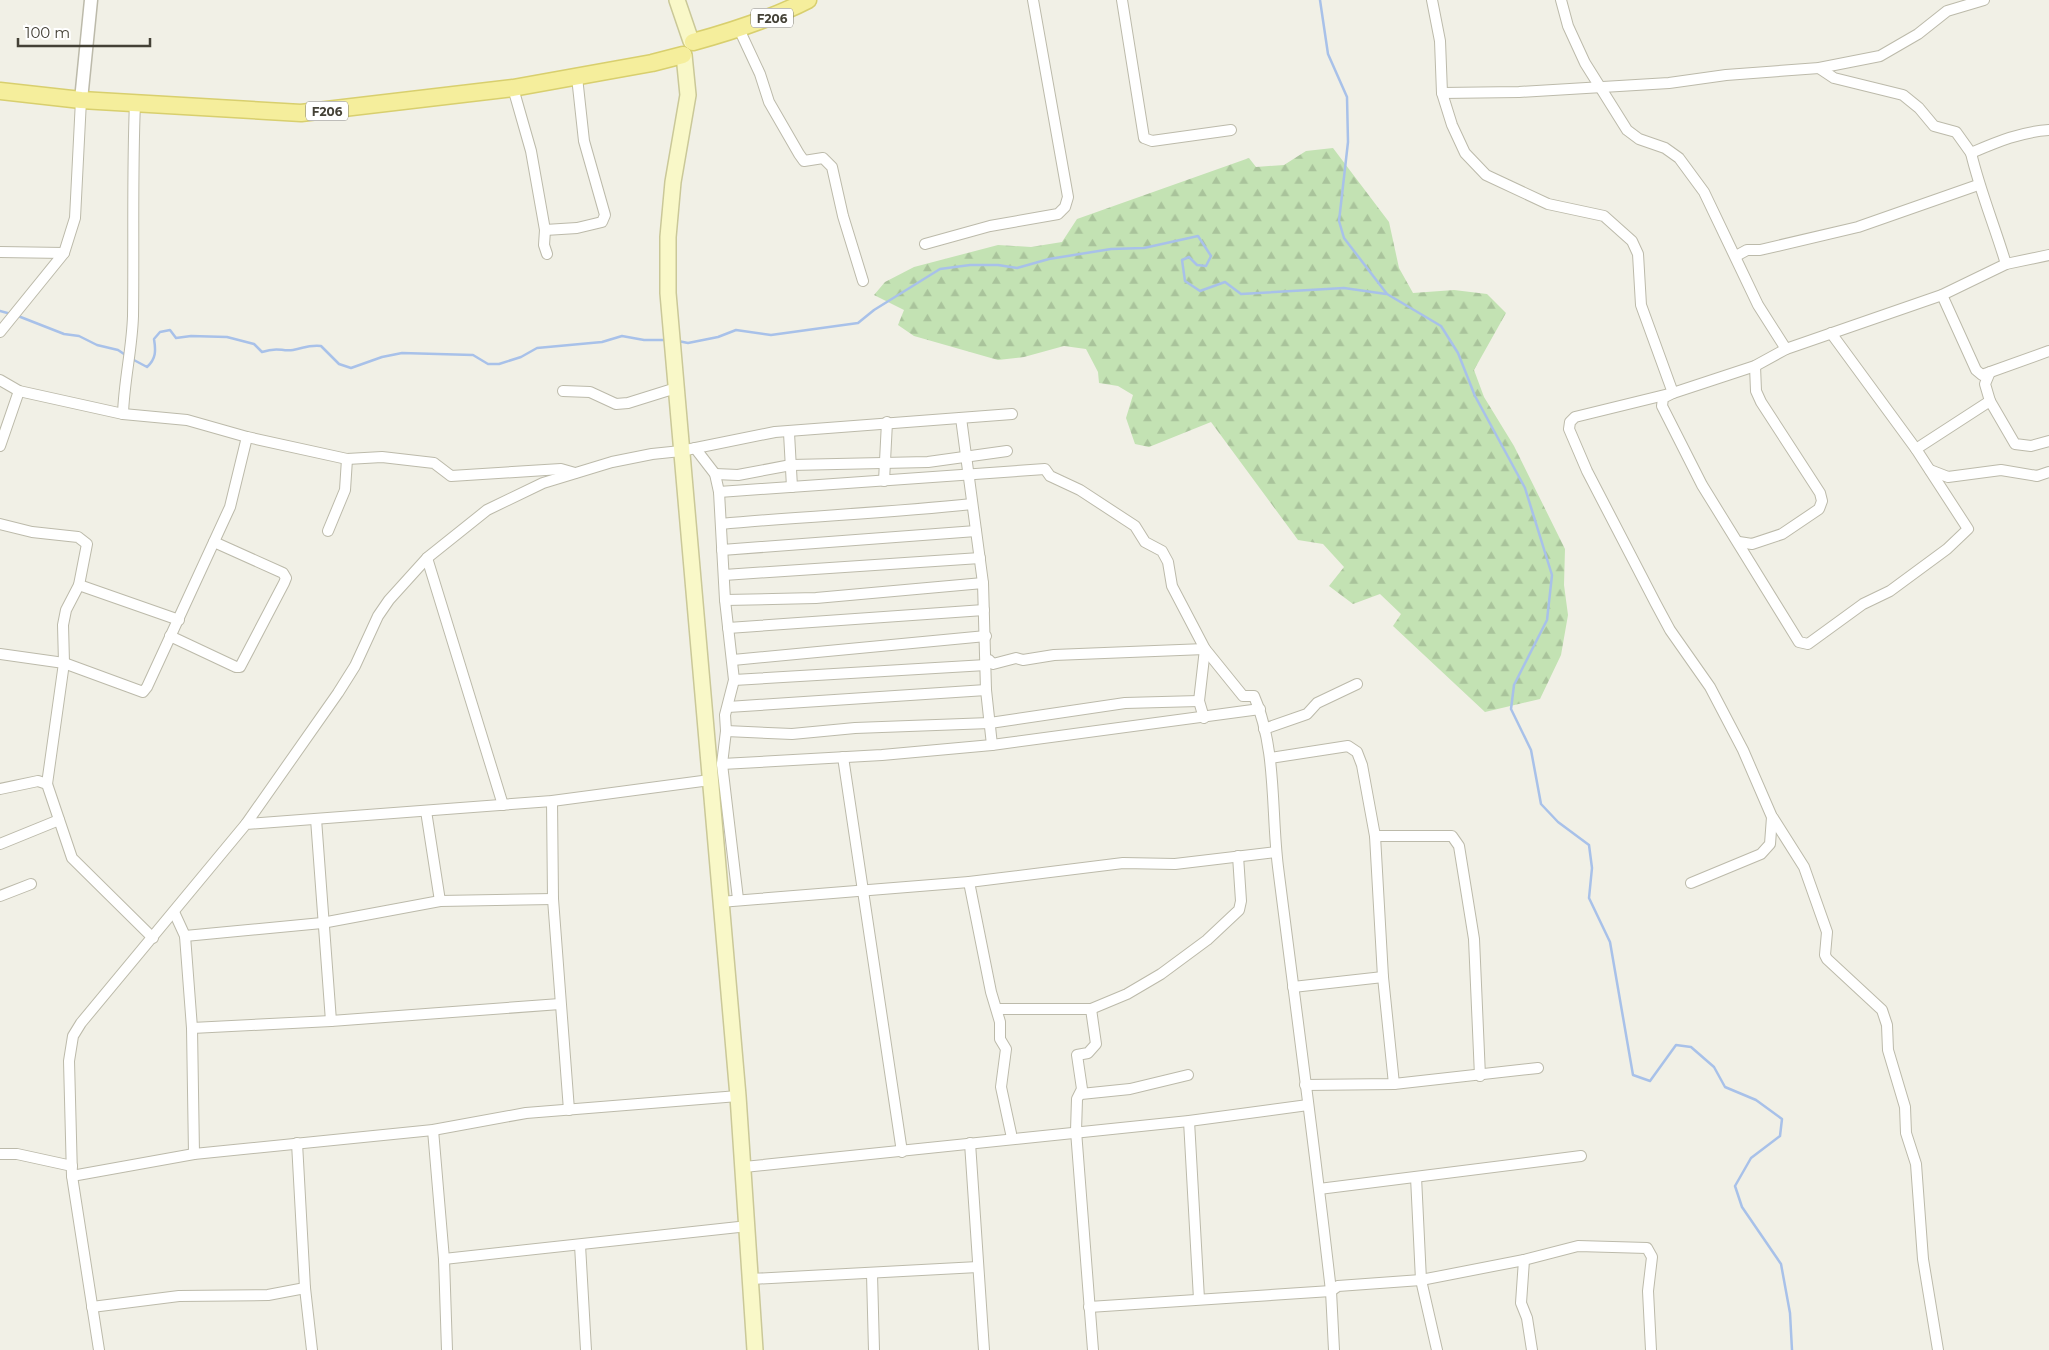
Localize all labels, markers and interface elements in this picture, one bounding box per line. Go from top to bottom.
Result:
road number: F206 [751,8,793,28]
scale bar [18,15,150,47]
text: 100 m [25,23,70,42]
road number: F206 [306,102,348,120]

